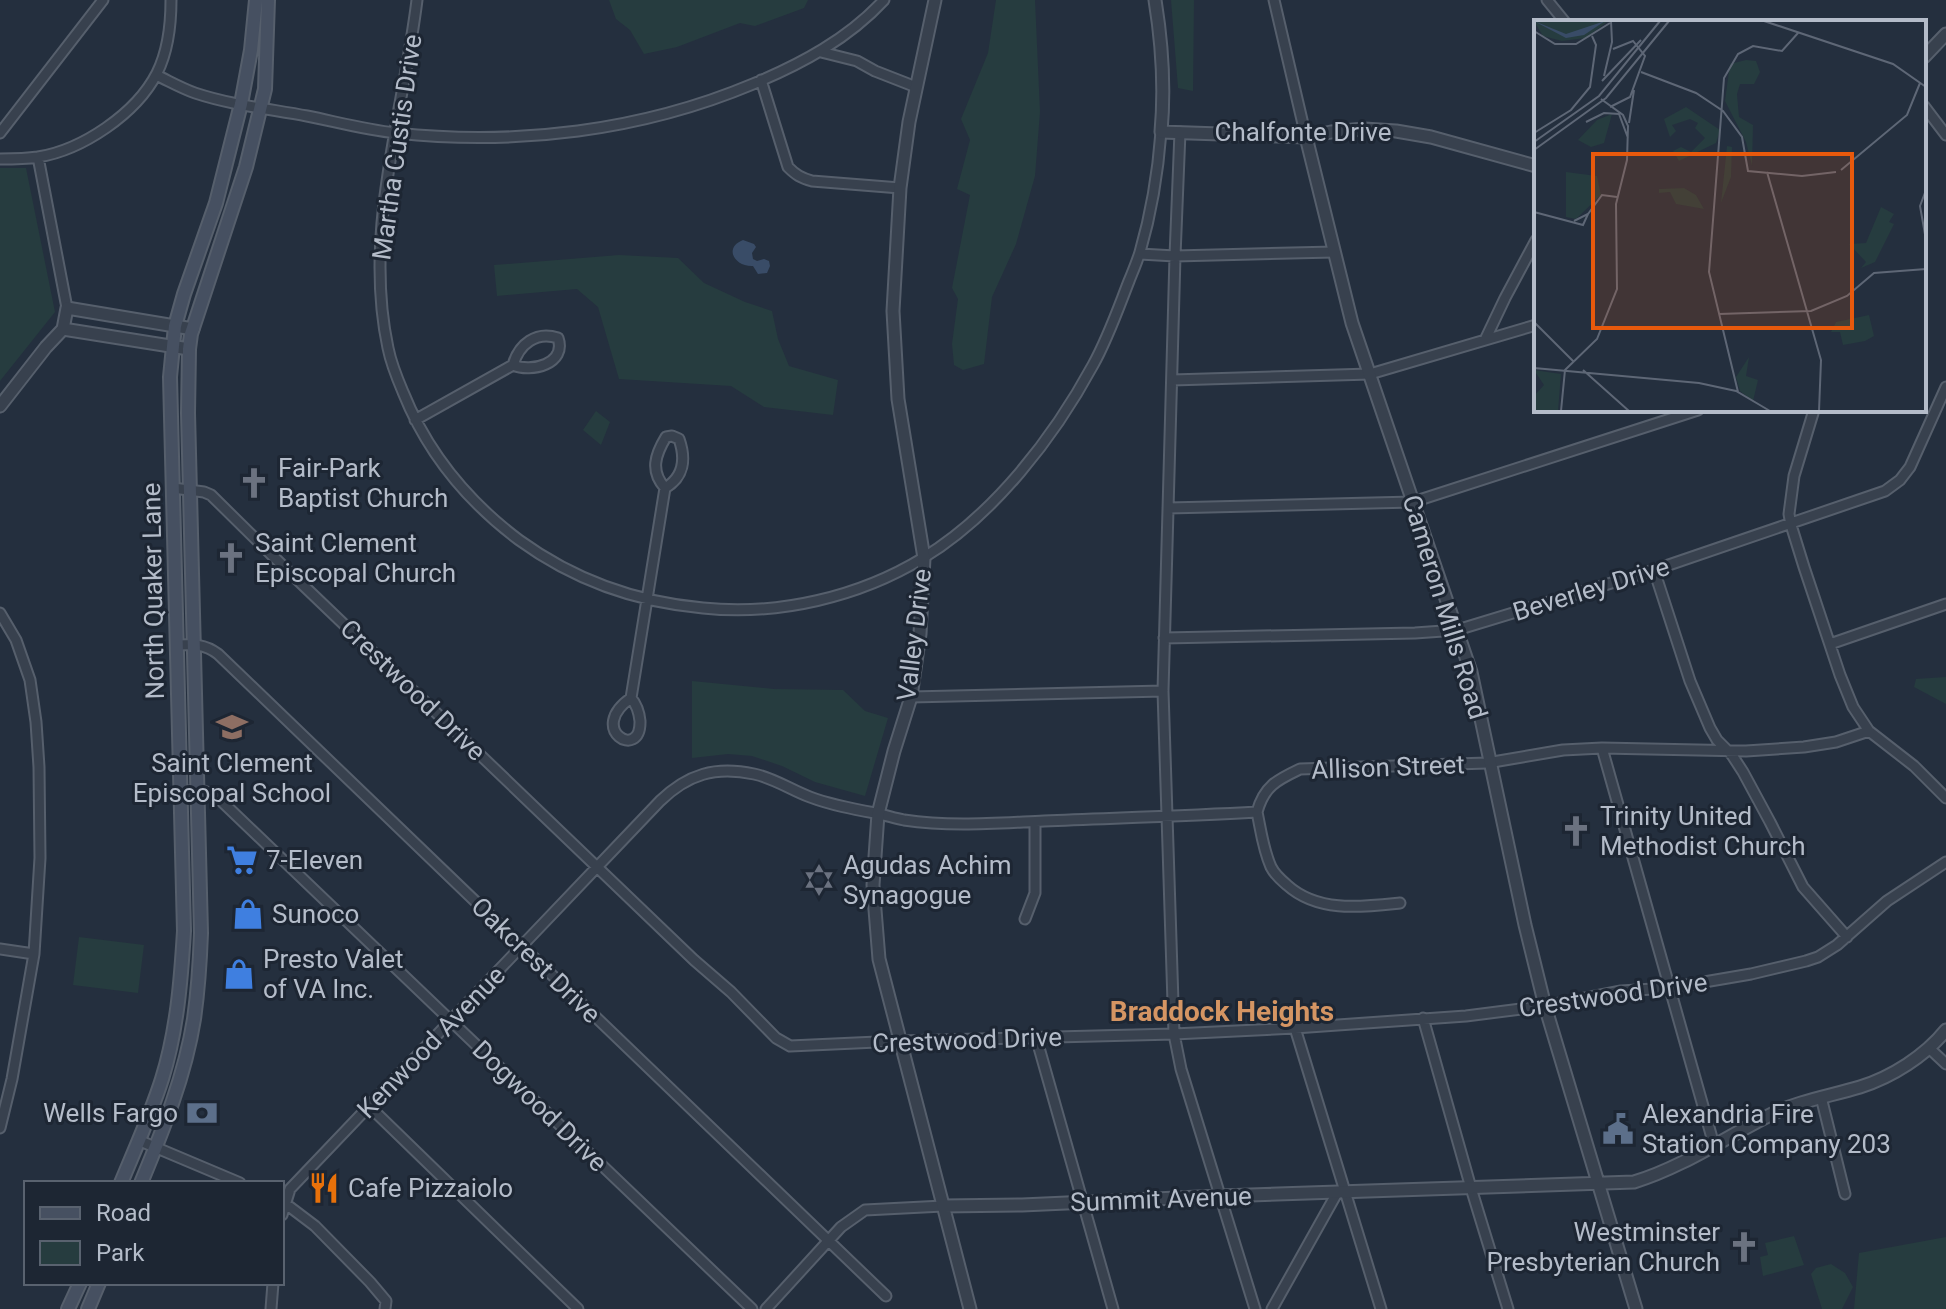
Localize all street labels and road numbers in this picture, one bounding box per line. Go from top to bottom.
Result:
street label: Martha Custis Drive [366,32,428,262]
street label: Chalfonte Drive [1214,117,1392,147]
street label: North Quaker Lane [136,482,170,700]
street label: Cameron Mills Road [1397,491,1493,723]
street label: Beverley Drive [1509,551,1673,627]
street label: Valley Drive [891,567,937,703]
street label: Crestwood Drive [334,613,492,767]
street label: Allison Street [1311,749,1465,785]
street label: Oakcrest Drive [465,891,607,1029]
street label: Kenwood Avenue [351,960,511,1124]
street label: Crestwood Drive [1517,967,1709,1023]
street label: Crestwood Drive [872,1022,1062,1058]
street label: Dogwood Drive [467,1034,613,1178]
street label: Summit Avenue [1070,1181,1252,1217]

